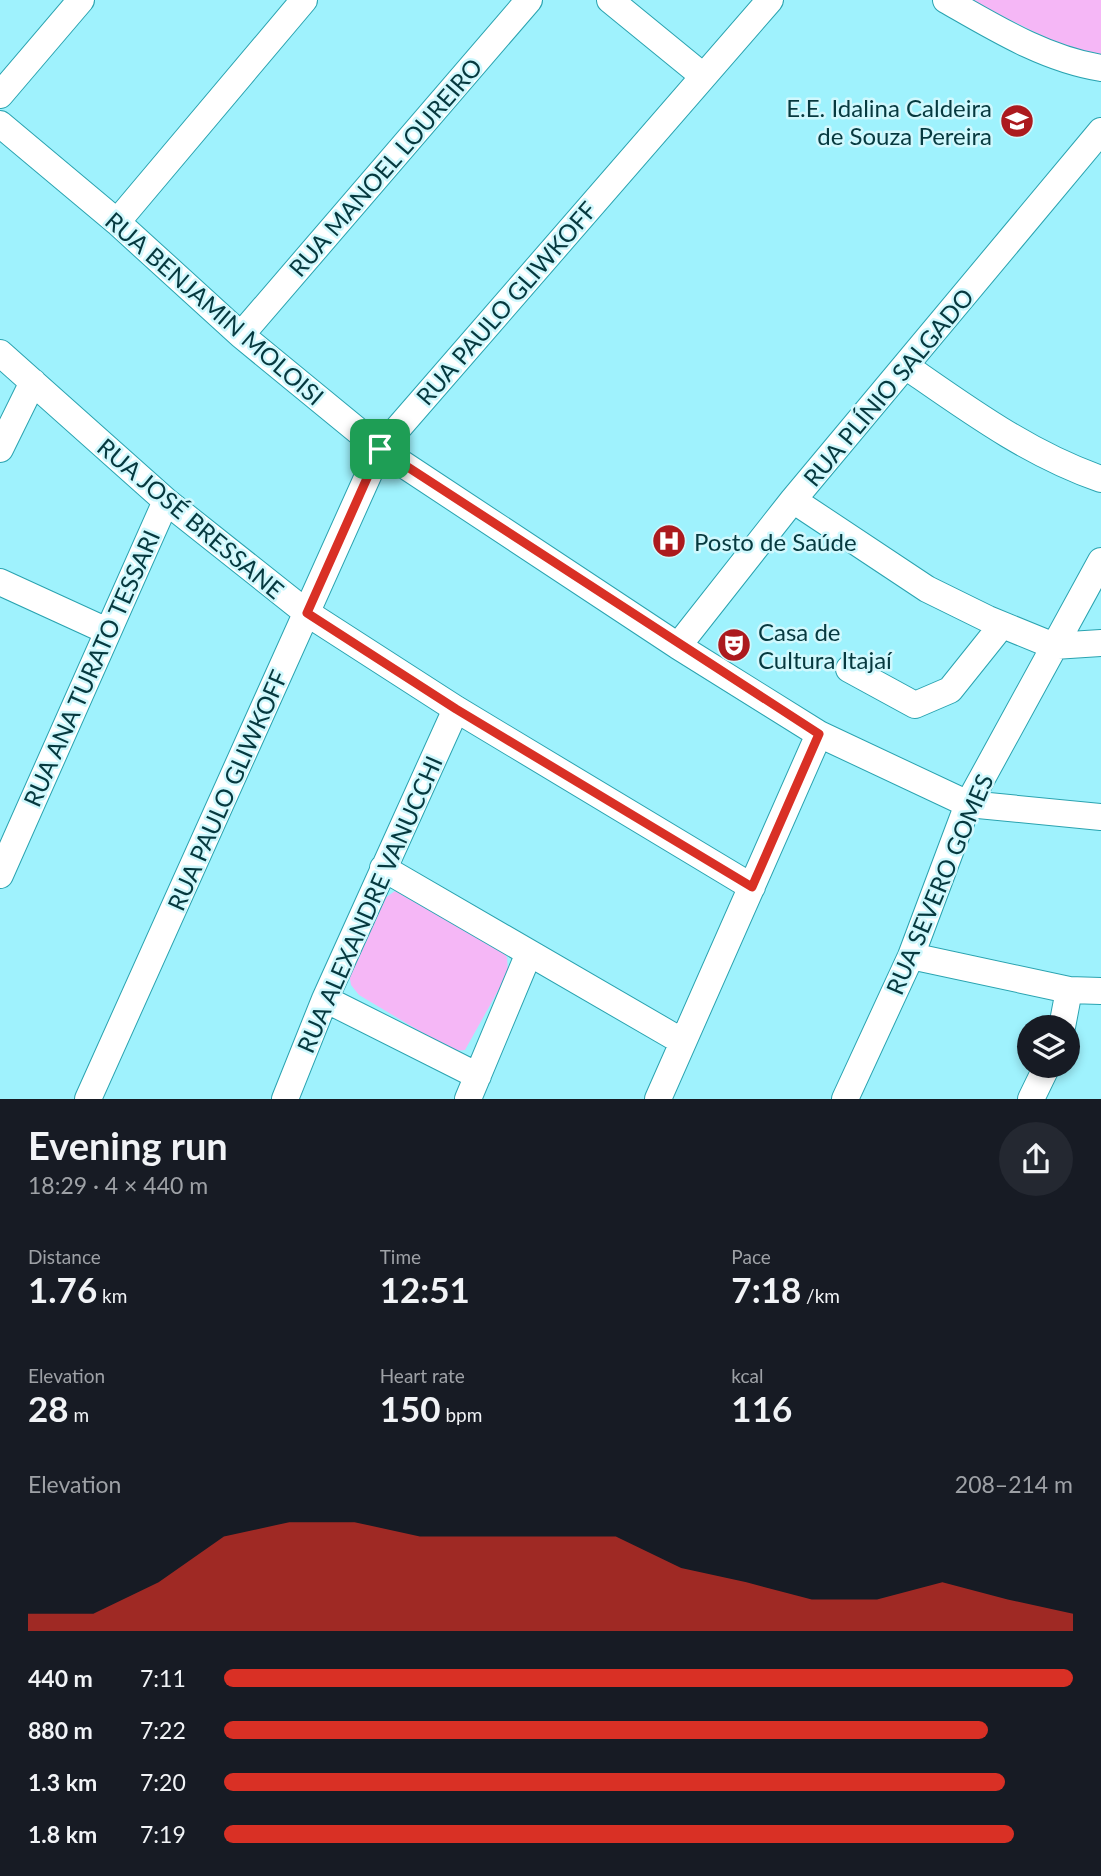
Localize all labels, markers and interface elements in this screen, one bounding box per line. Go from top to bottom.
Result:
street label: RUA MANOEL LOUREIRO [282,52,488,282]
place label: E.E. Idalina Caldeira de Souza Pereira [786,93,992,150]
school or university icon: E.E. Idalina Caldeira de Souza Pereira [998,102,1036,140]
street label: RUA PAULO GLIWKOFF [410,195,602,411]
street label: RUA BENJAMIN MOLOISI [100,205,330,411]
street label: RUA PLÍNIO SALGADO [797,282,979,492]
pin [350,419,410,479]
icon: arrive [361,430,399,468]
street label: RUA JOSÉ BRESSANE [92,432,290,604]
hospital icon: Posto de Saúde [650,522,688,560]
street label: RUA ANA TURATO TESSARI [17,525,165,811]
place label: Posto de Saúde [694,527,857,556]
place label: Casa de Cultura Itajaí [758,617,893,674]
theatre icon: Casa de Cultura Itajaí [715,626,753,664]
street label: RUA PAULO GLIWKOFF [161,665,293,915]
street label: RUA ALEXANDRE VANUCCHI [290,751,448,1057]
street label: RUA SEVERO GOMES [879,769,999,999]
map controls [1017,1015,1080,1078]
button: layers [1017,1015,1080,1078]
text: Evening run [28,1122,228,1168]
button: share [999,1122,1073,1196]
text: 18:29 · 4 × 440 m [28,1171,208,1199]
text: Distance [28,1245,101,1268]
text: Time [380,1245,421,1268]
text: Pace [731,1245,771,1268]
text: 1.76 [28,1268,97,1310]
text: 12:51 [380,1268,470,1310]
text: 7:18 [731,1268,801,1310]
text: km [97,1284,127,1307]
text: /km [801,1284,840,1307]
text: Elevation [28,1364,105,1387]
text: Heart rate [380,1364,465,1387]
text: kcal [731,1364,763,1387]
text: 28 [28,1387,69,1429]
text: 150 [380,1387,441,1429]
text: 116 [731,1387,792,1429]
text: m [69,1403,89,1426]
text: bpm [441,1403,482,1426]
text: Elevation [28,1470,121,1498]
text: 208–214 m [955,1470,1073,1498]
text: 440 m [28,1664,93,1692]
text: 7:11 [140,1664,186,1692]
text: 880 m [28,1716,93,1744]
text: 7:22 [140,1716,186,1744]
text: 1.3 km [28,1768,97,1796]
text: 7:20 [140,1768,186,1796]
text: 1.8 km [28,1820,97,1848]
text: 7:19 [140,1820,186,1848]

